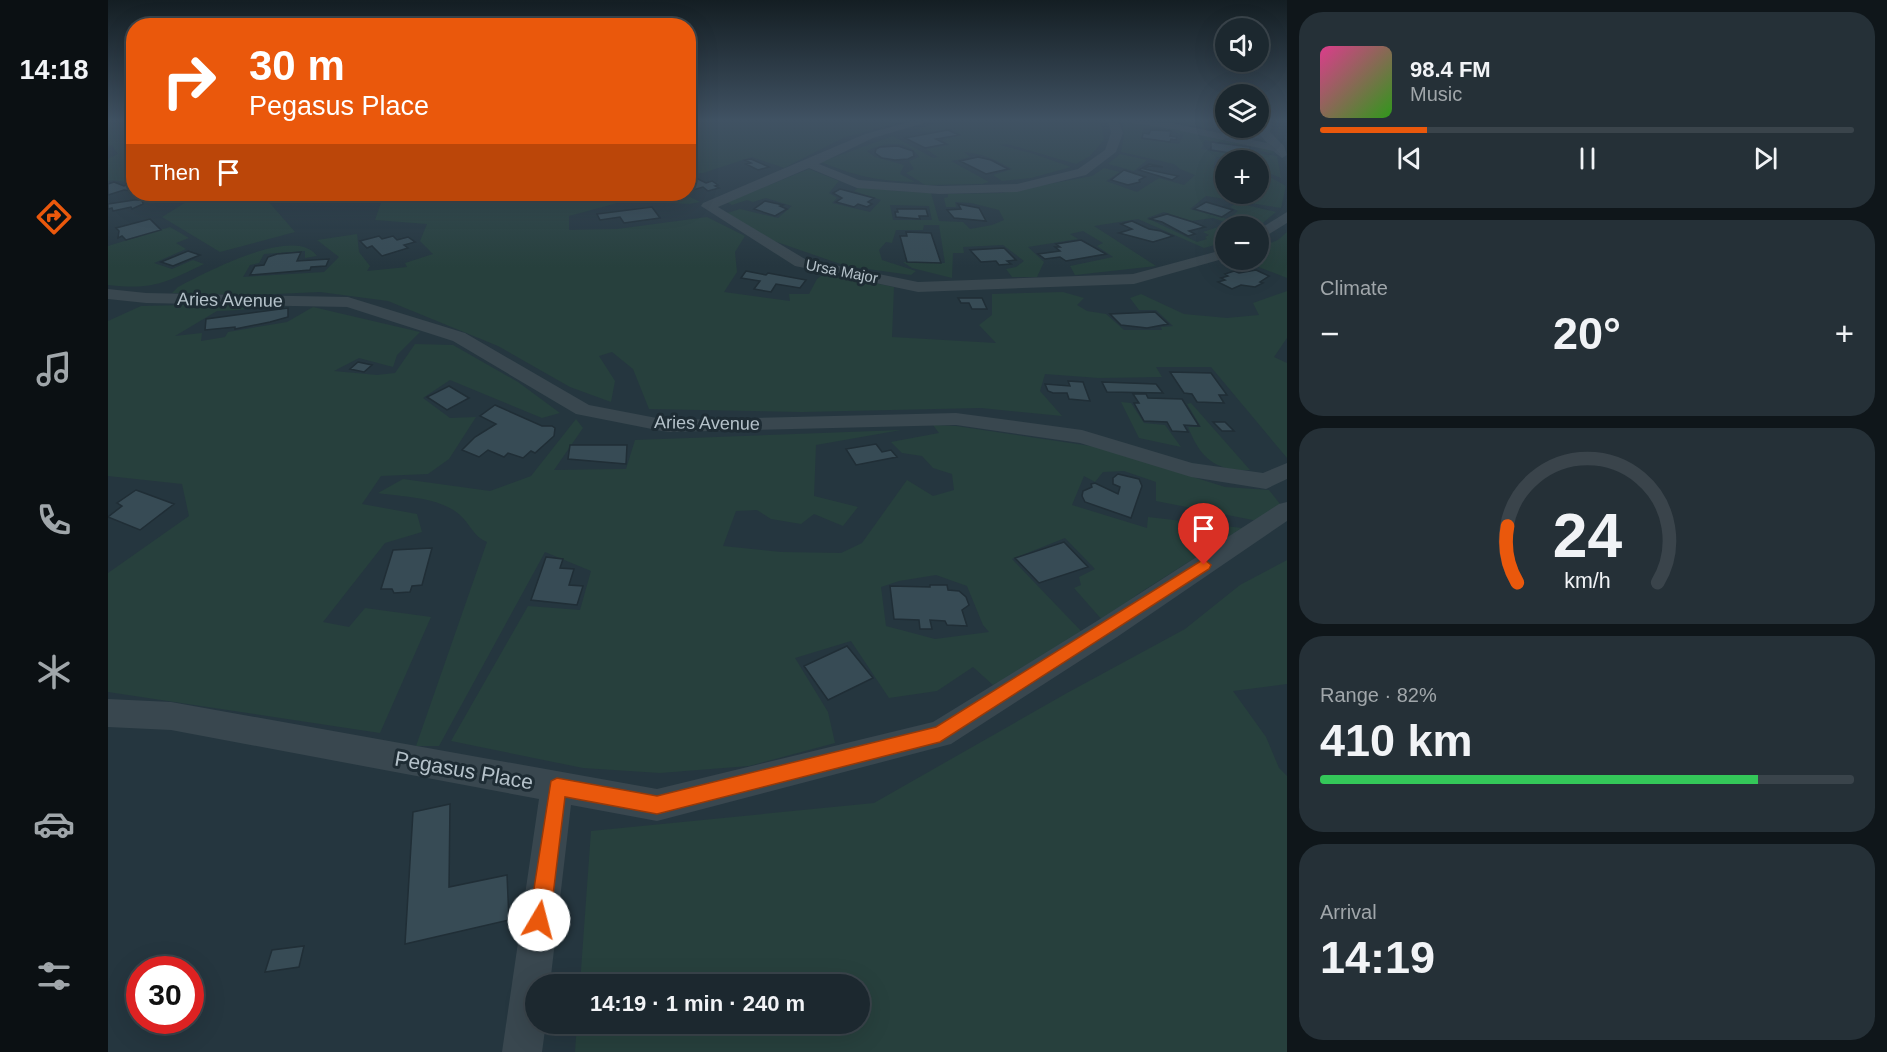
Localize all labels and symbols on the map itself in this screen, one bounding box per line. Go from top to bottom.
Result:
street label: Ursa Major [804,256,880,286]
street label: Aries Avenue [177,289,283,311]
street label: Aries Avenue [654,412,760,434]
pin [1178,503,1229,565]
street label: Pegasus Place [393,747,535,793]
position arrow [507,888,571,952]
speed limit sign: 30 [126,956,204,1034]

